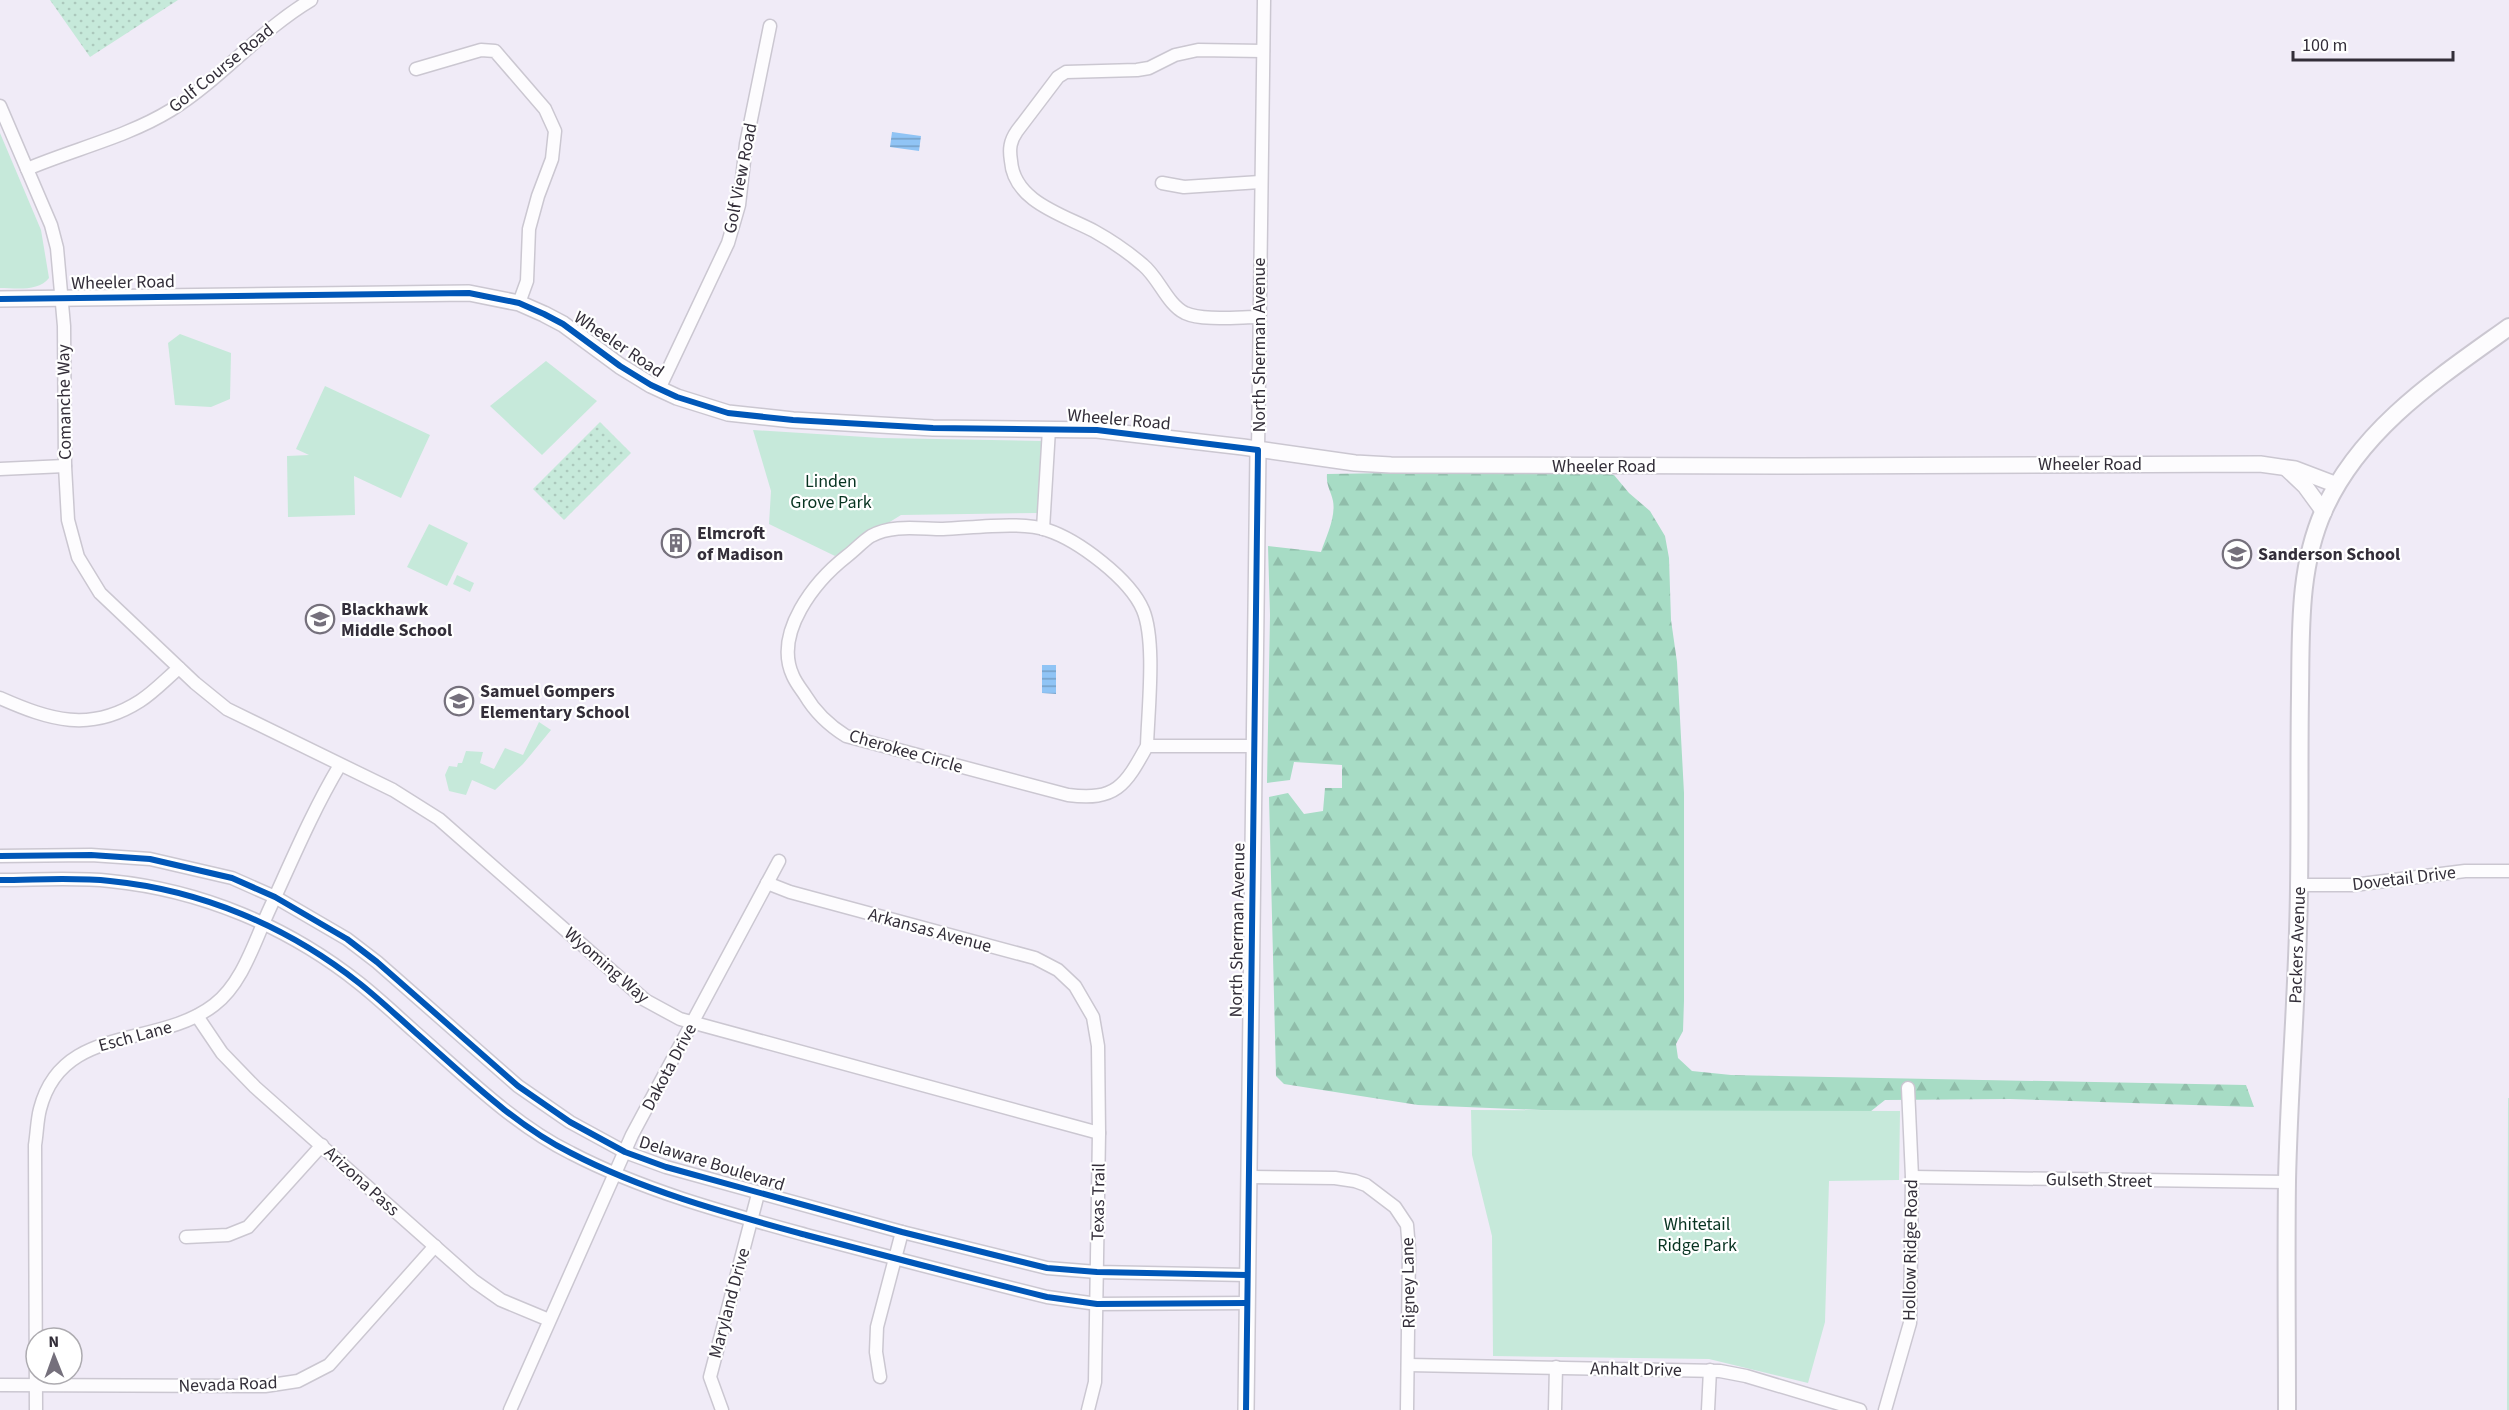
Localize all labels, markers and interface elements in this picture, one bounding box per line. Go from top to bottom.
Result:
street label: Golf Course Road [163,18,279,119]
scale bar [2293,24,2454,62]
text: 100 m [2302,33,2347,58]
street label: Golf View Road [718,121,763,236]
street label: North Sherman Avenue [1247,258,1272,432]
street label: Wheeler Road [71,269,175,296]
street label: Wheeler Road [569,305,669,384]
street label: Comanche Way [51,343,78,460]
street label: Wheeler Road [1066,403,1172,436]
street label: Wheeler Road [2038,452,2142,477]
street label: Wheeler Road [1552,454,1656,479]
park label: Linden Grove Park [790,469,872,515]
place label: Elmcroft of Madison [697,521,783,567]
building icon: Elmcroft of Madison [660,527,692,559]
school or university icon: Sanderson School [2221,538,2253,570]
place label: Sanderson School [2258,542,2400,567]
place label: Blackhawk Middle School [341,597,452,643]
school or university icon: Blackhawk Middle School [304,603,336,635]
place label: Samuel Gompers Elementary School [480,679,630,725]
school or university icon: Samuel Gompers Elementary School [443,685,475,717]
street label: Cherokee Circle [846,723,966,780]
street label: North Sherman Avenue [1223,842,1252,1018]
street label: Dovetail Drive [2351,860,2457,897]
street label: Packers Avenue [2283,886,2312,1004]
street label: Arkansas Avenue [865,902,994,959]
street label: Wyoming Way [559,921,655,1010]
street label: Esch Lane [96,1015,175,1058]
street label: Dakota Drive [636,1019,703,1115]
street label: Delaware Boulevard [636,1129,788,1198]
street label: Arizona Pass [318,1141,405,1222]
street label: Texas Trail [1085,1163,1112,1241]
street label: Gulseth Street [2046,1167,2152,1194]
street label: Hollow Ridge Road [1897,1179,1924,1321]
park label: Whitetail Ridge Park [1657,1212,1737,1258]
street label: Rigney Lane [1395,1237,1422,1329]
street label: Maryland Drive [703,1245,756,1361]
north arrow [24,1326,84,1386]
text: N [48,1331,59,1353]
street label: Anhalt Drive [1590,1356,1682,1383]
street label: Nevada Road [178,1370,278,1399]

